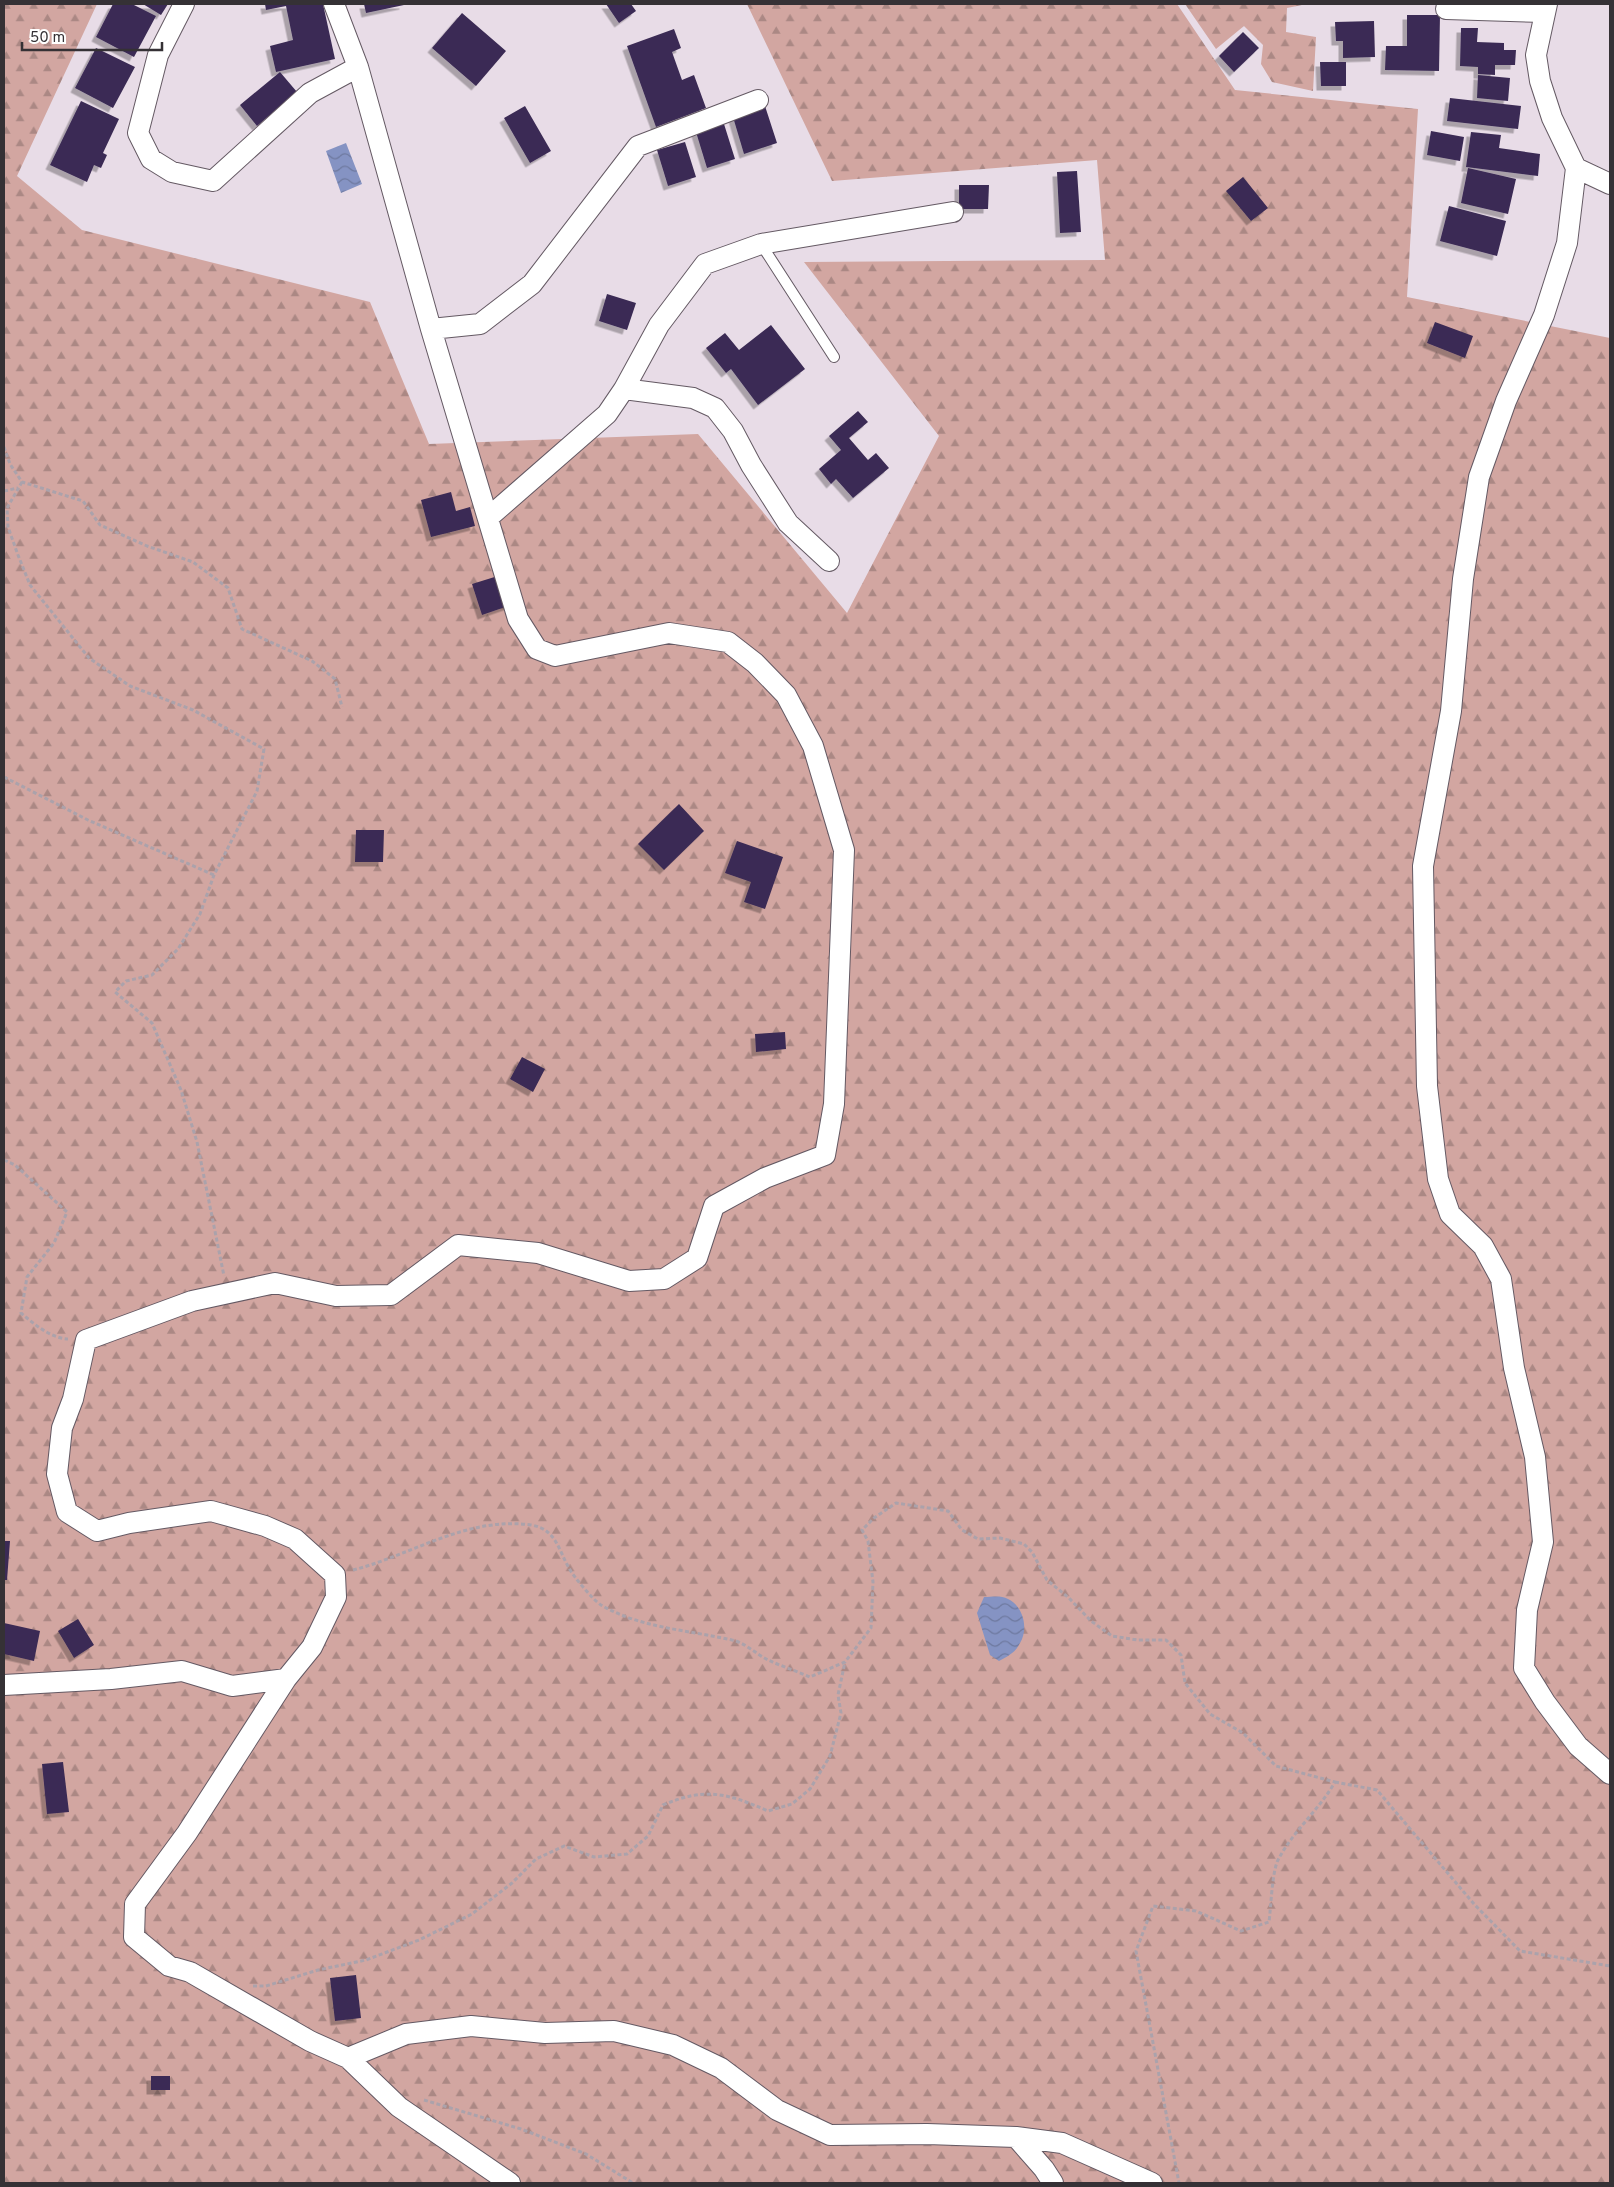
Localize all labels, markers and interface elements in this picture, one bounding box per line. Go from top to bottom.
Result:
scale bar [22,20,162,52]
text: 50 m [30,29,65,48]

